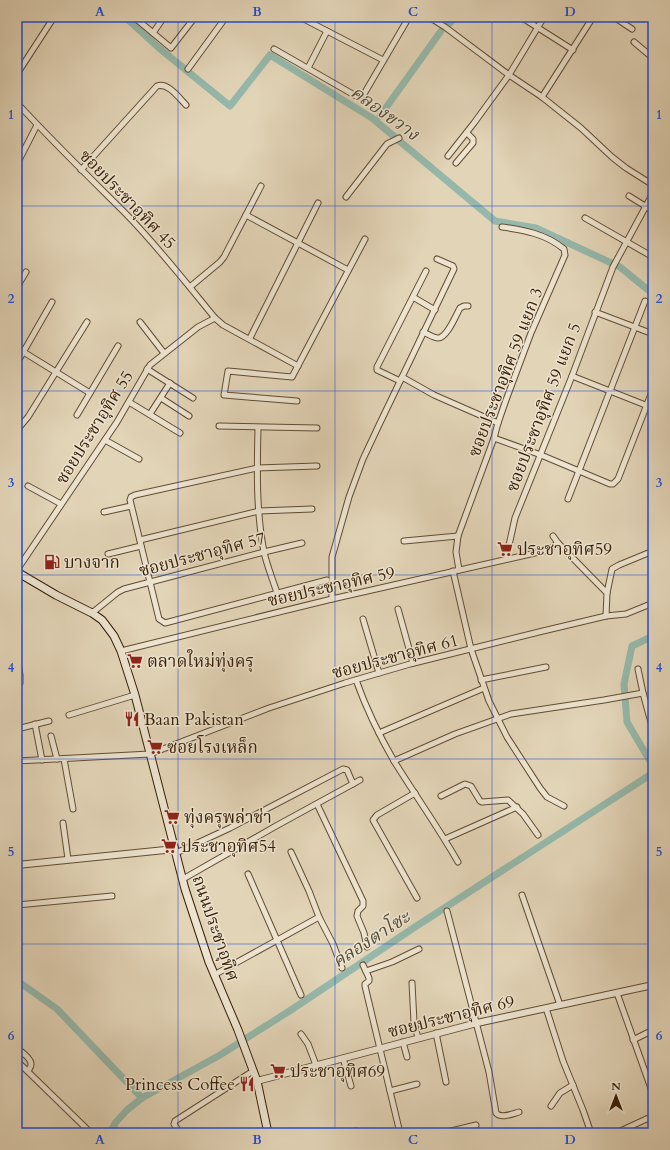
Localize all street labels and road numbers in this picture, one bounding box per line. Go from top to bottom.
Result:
street label: ซอยประชาอุทิศ 45 [74,145,181,254]
street label: ซอยประชาอุทิศ 59 แยก 3 [463,284,548,460]
street label: ซอยประชาอุทิศ 59 แยก 5 [501,319,586,495]
street label: ซอยประชาอุทิศ 55 [50,366,139,488]
street label: ซอยประชาอุทิศ 57 [136,526,268,582]
street label: ซอยประชาอุทิศ 59 [265,561,397,612]
street label: ซอยประชาอุทิศ 61 [329,629,461,684]
street label: ถนนประชาอุทิศ [187,872,244,984]
street label: ซอยประชาอุทิศ 69 [385,990,517,1043]

